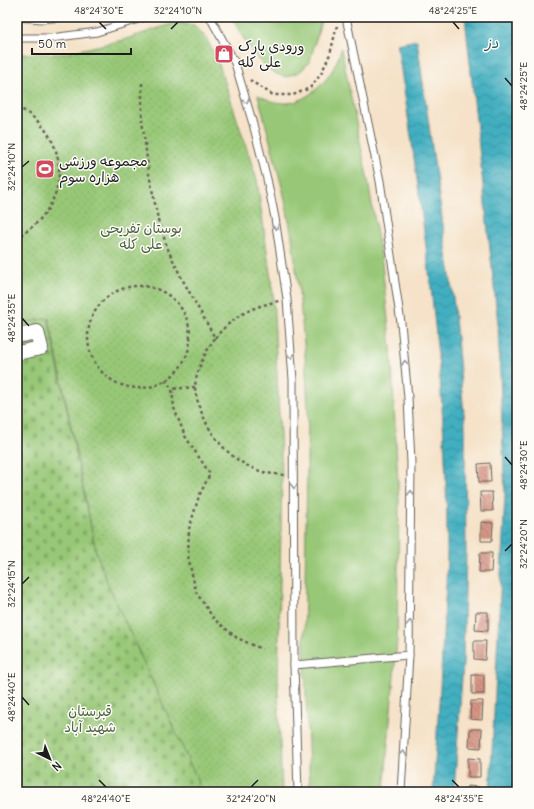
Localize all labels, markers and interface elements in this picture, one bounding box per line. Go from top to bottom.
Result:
text: 48°24'30"E [74,4,124,17]
text: 32°24'10"N [154,4,202,17]
text: 48°24'25"E [429,4,477,17]
scale bar [32,30,131,56]
water label: دز [484,33,498,52]
text: 50 m [38,36,67,51]
place label: ورودی پارک علی کله [238,37,304,71]
shop icon: ورودی پارک علی کله [213,43,235,65]
text: 48°24'25"E [517,62,530,110]
one-way arrow [241,97,250,104]
text: 32°24'10"N [5,143,18,191]
place label: مجموعه ورزشی هزاره سوم [59,152,148,189]
sports icon: مجموعه ورزشی هزاره سوم [34,158,56,180]
park label: بوستان تفریحی علی کله [100,219,182,253]
one-way arrow [271,224,280,230]
text: 48°24'35"E [5,294,18,342]
one-way arrow [287,353,296,359]
one-way arrow [401,360,410,367]
text: 48°24'30"E [517,440,530,490]
one-way arrow [290,483,298,489]
one-way arrow [407,490,415,496]
text: 32°24'20"N [517,519,530,569]
text: 32°24'15"N [5,560,18,608]
one-way arrow [405,620,414,626]
text: 48°24'40"E [5,672,18,722]
park label: قبرستان شهید آباد [64,702,116,736]
north arrow [30,739,70,779]
one-way arrow [399,750,408,756]
text: N [49,759,64,774]
text: 48°24'40"E [81,792,131,805]
text: 32°24'20"N [226,792,276,805]
text: 48°24'35"E [435,792,483,805]

